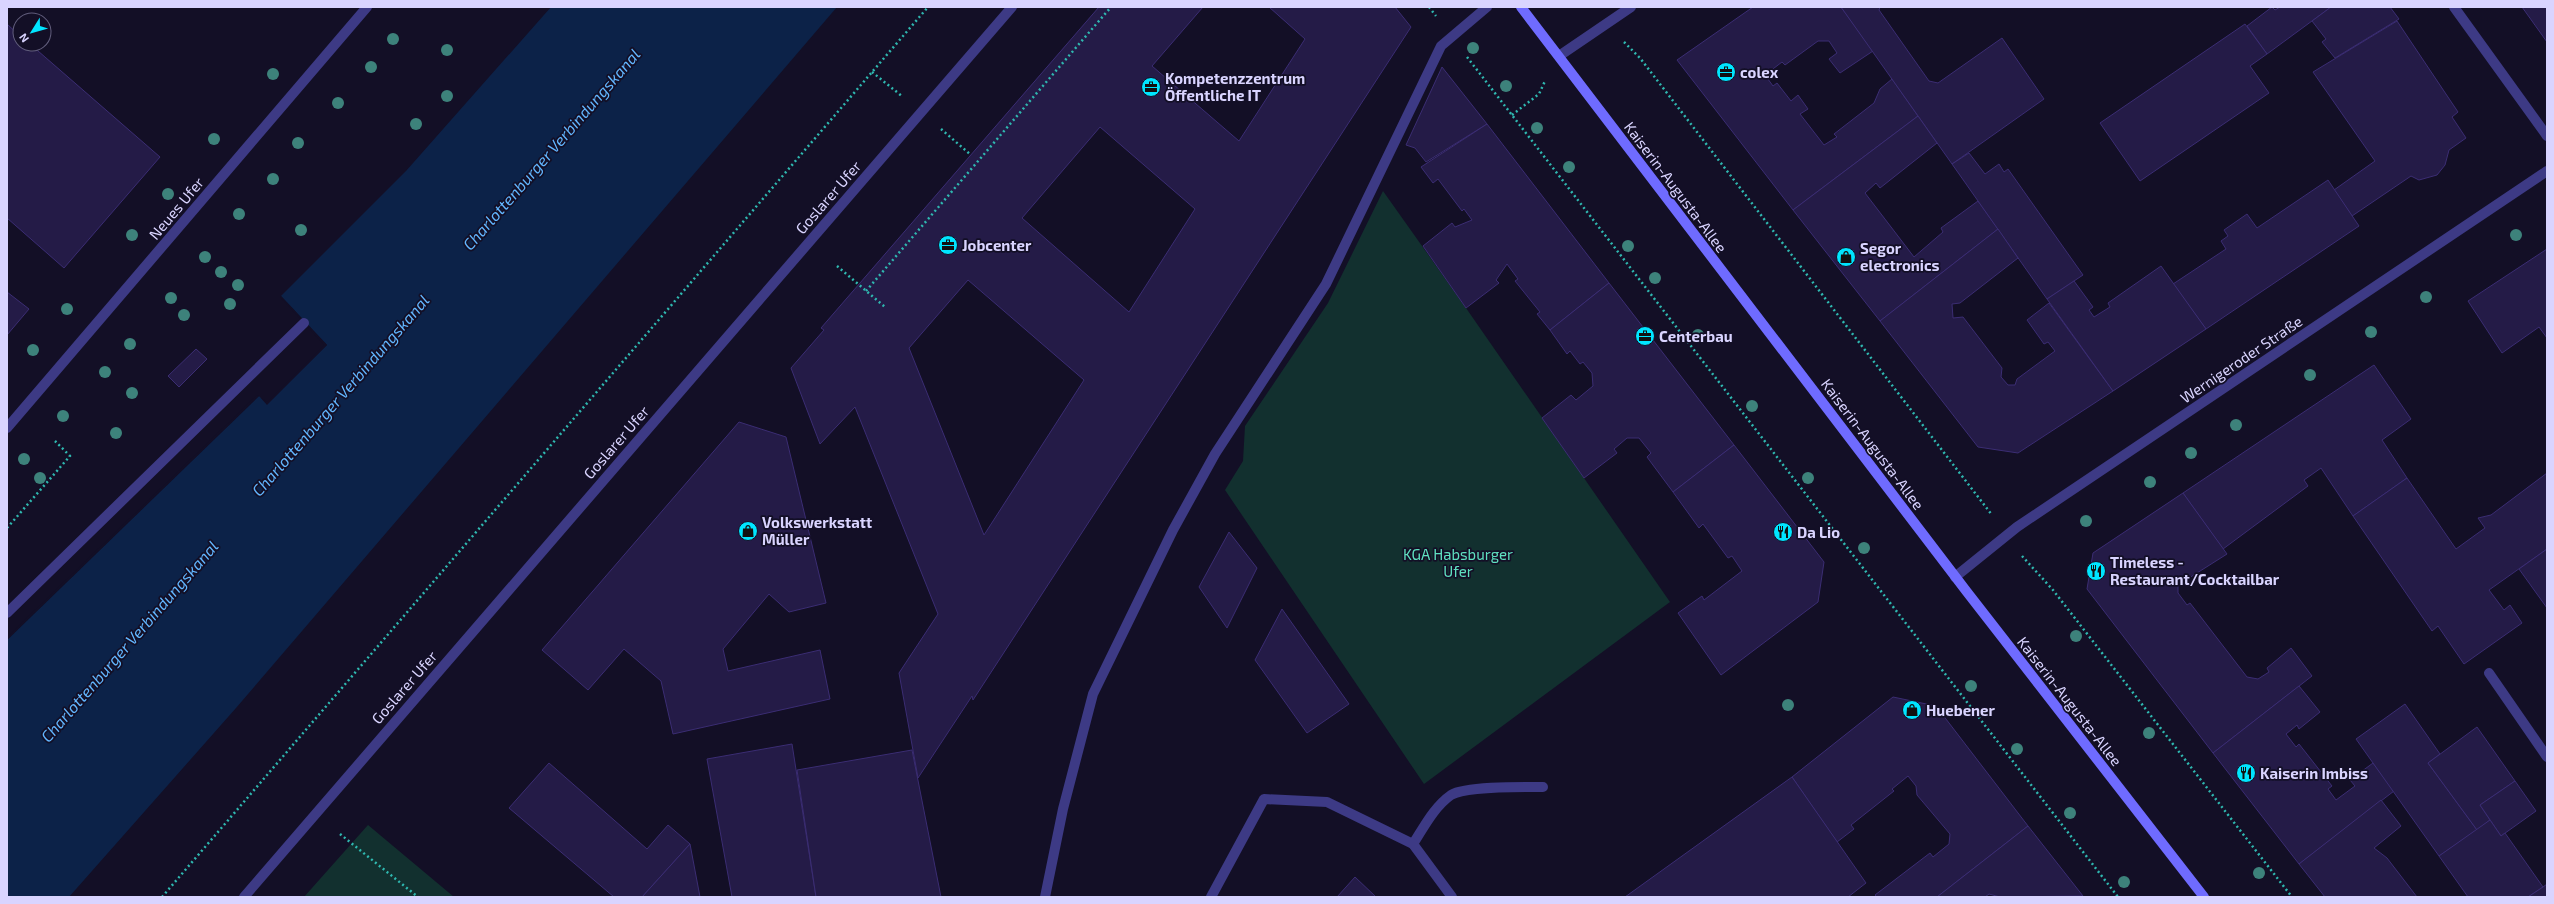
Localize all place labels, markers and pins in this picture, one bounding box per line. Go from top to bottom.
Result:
office icon: colex [1715,61,1737,83]
place label: colex [1740,63,1779,81]
place label: Kompetenzzentrum Öffentliche IT [1165,69,1305,104]
office icon: Kompetenzzentrum Öffentliche IT [1140,76,1162,98]
office icon: Jobcenter [937,234,959,256]
place label: Jobcenter [962,236,1032,254]
place label: Segor electronics [1860,239,1940,274]
shop icon: Segor electronics [1835,246,1857,268]
office icon: Centerbau [1634,325,1656,347]
place label: Centerbau [1659,327,1733,345]
place label: Volkswerkstatt Müller [762,513,872,548]
shop icon: Volkswerkstatt Müller [737,520,759,542]
restaurant icon: Da Lio [1772,521,1794,543]
place label: Da Lio [1797,523,1840,541]
place label: Timeless - Restaurant/Cocktailbar [2110,553,2280,588]
restaurant icon: Timeless - Restaurant/Cocktailbar [2085,560,2107,582]
shop icon: Huebener [1901,699,1923,721]
place label: Huebener [1926,701,1996,719]
restaurant icon: Kaiserin Imbiss [2235,762,2257,784]
place label: Kaiserin Imbiss [2260,764,2368,782]

